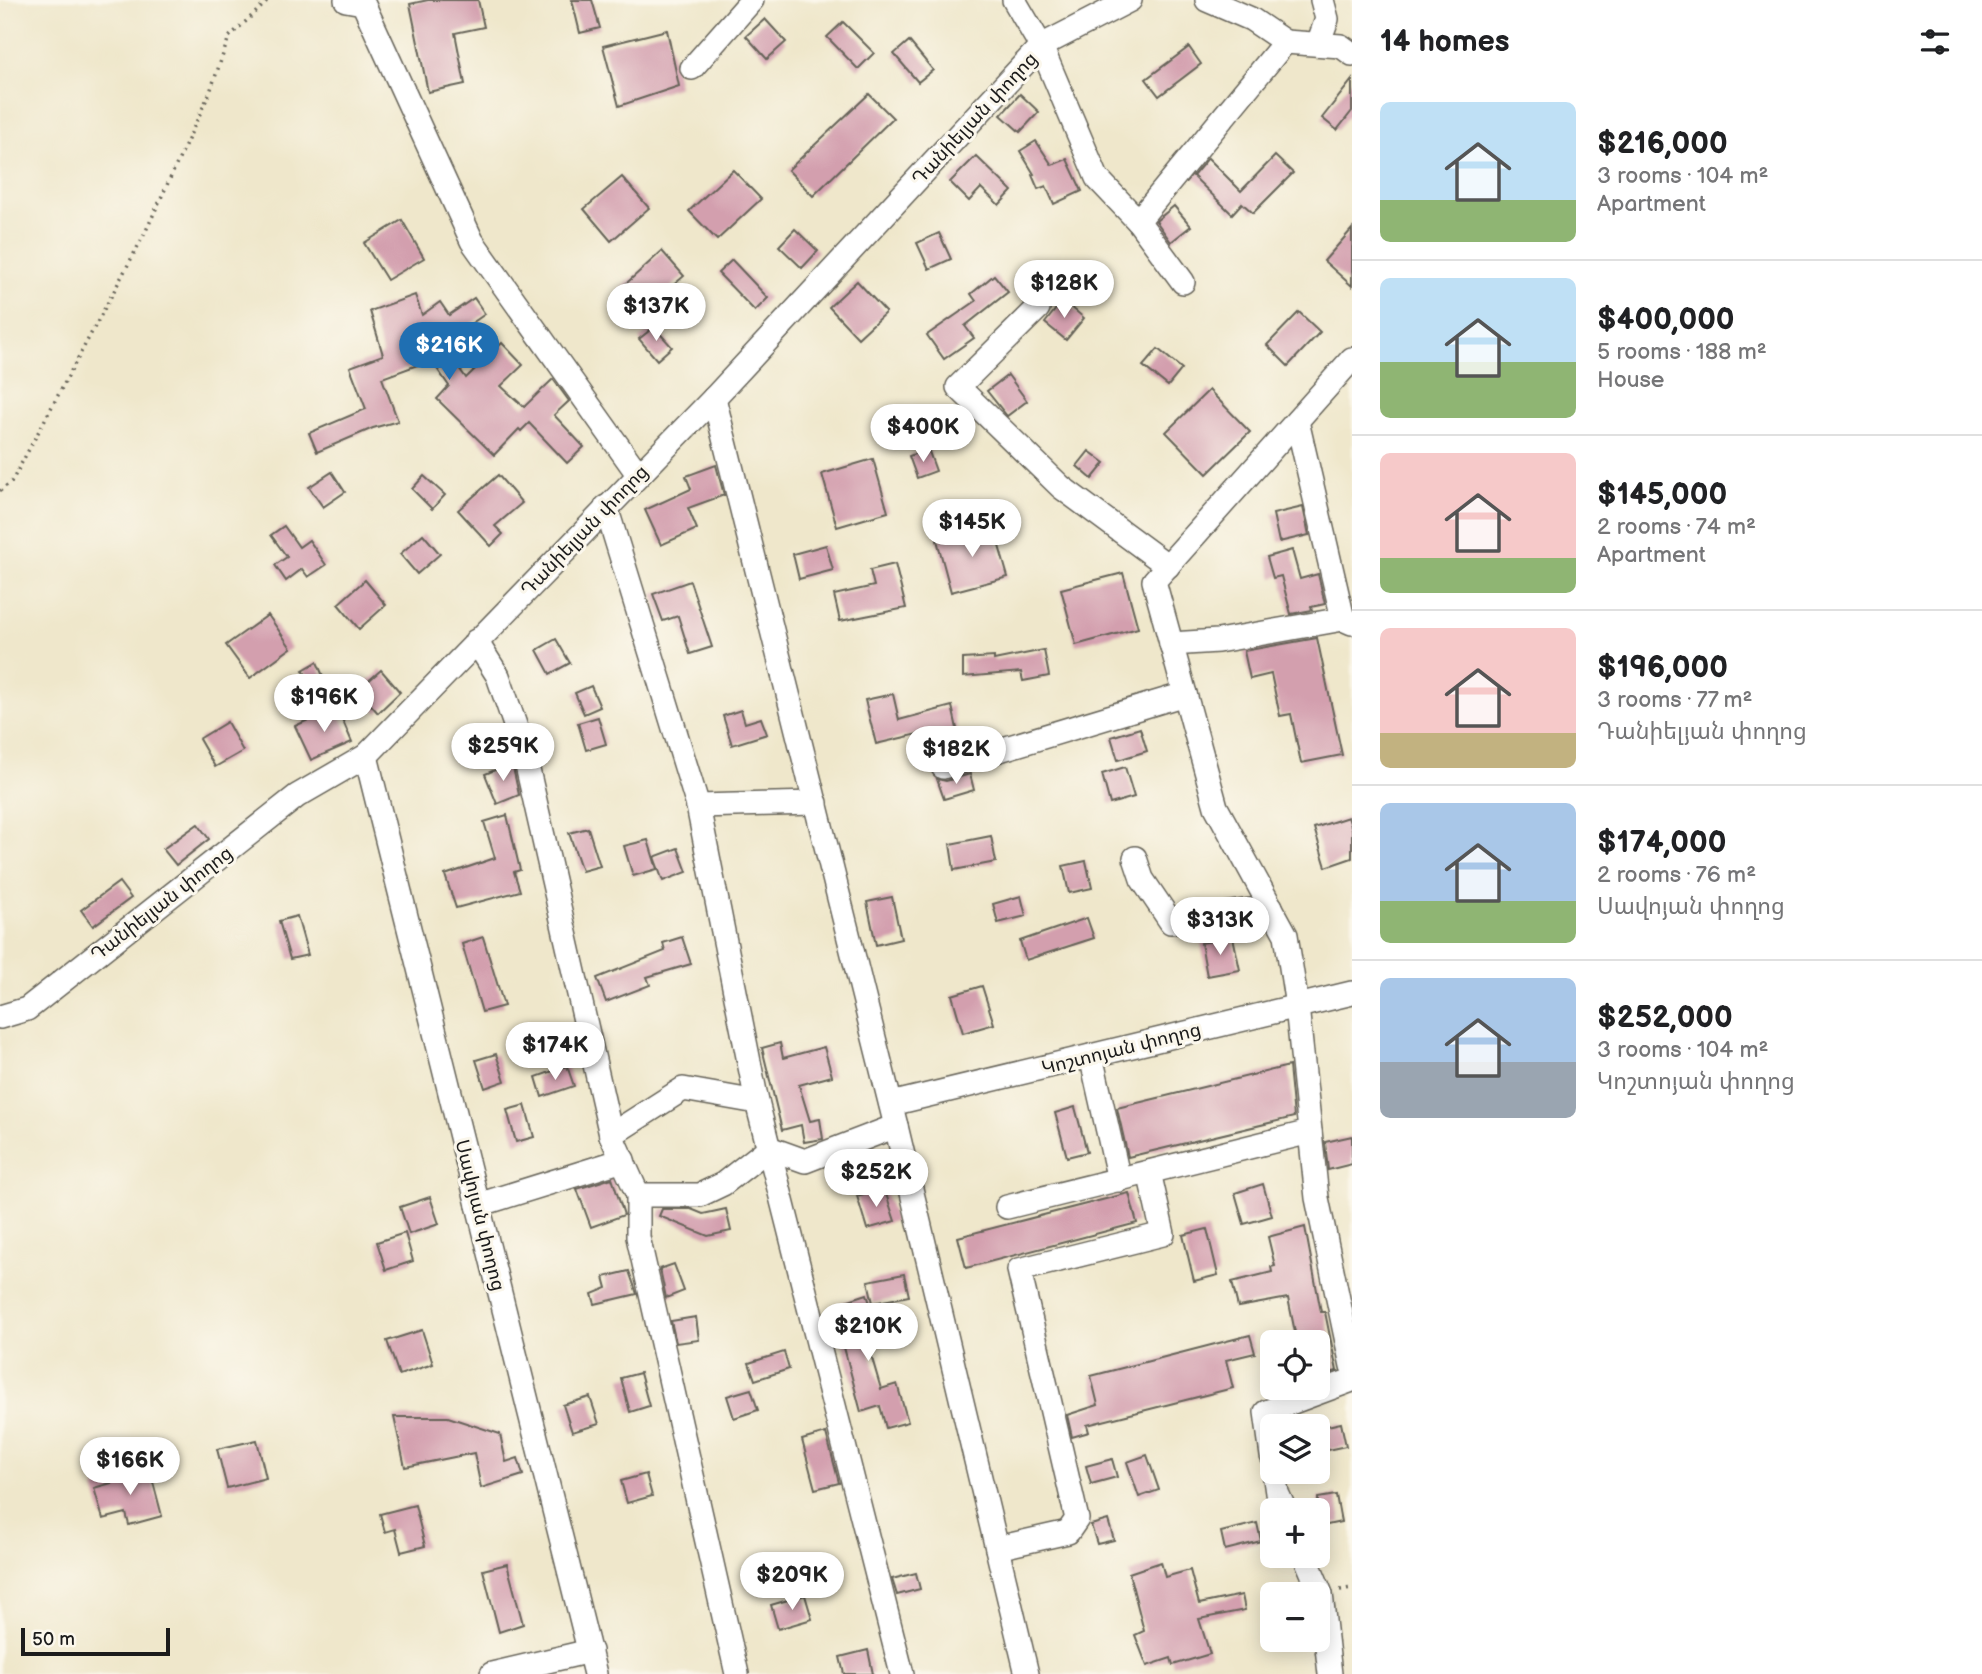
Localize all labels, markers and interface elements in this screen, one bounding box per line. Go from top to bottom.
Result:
icon: filters [1916,23,1954,61]
text: 14 homes [1380,24,1509,60]
street label: Դանիելյան փողոց [908,48,1043,190]
text: $216,000 [1597,126,1728,162]
icon: home [1436,130,1520,214]
text: 3 rooms · 104 m² [1597,162,1768,190]
text: Apartment [1597,190,1706,218]
pin: $128K [1015,260,1113,320]
text: $128K [1030,269,1098,297]
pin: $137K [607,284,705,343]
text: $137K [623,292,689,320]
text: $400,000 [1597,302,1735,338]
icon: home [1436,306,1520,390]
pin: $216K [400,322,498,382]
text: $216K [415,331,483,359]
text: 5 rooms · 188 m² [1597,338,1767,366]
text: House [1597,366,1664,394]
pin: $400K [874,405,972,464]
text: $400K [886,413,960,441]
street label: Դանիելյան փողոց [517,461,654,601]
text: $145,000 [1597,477,1727,513]
icon: home [1436,481,1520,565]
pin: $145K [923,500,1021,559]
text: $145K [938,508,1006,536]
text: 2 rooms · 74 m² [1597,513,1756,541]
text: Apartment [1597,541,1706,569]
text: $196,000 [1597,650,1728,686]
icon: home [1436,656,1520,740]
pin: $196K [275,674,373,734]
text: $196K [290,683,358,711]
text: 3 rooms · 77 m² [1597,686,1753,714]
text: Դանիելյան փողոց [1597,718,1807,746]
pin: $259K [454,724,552,783]
pin: $182K [907,726,1005,786]
text: $259K [467,732,539,760]
text: $182K [922,735,990,763]
text: $174,000 [1597,825,1726,861]
icon: home [1436,831,1520,915]
street label: Դանիելյան փողոց [87,842,237,967]
text: 2 rooms · 76 m² [1597,861,1756,889]
text: Սավոյան փողոց [1597,893,1785,921]
pin: $313K [1171,898,1269,957]
text: $313K [1186,906,1254,934]
text: $252,000 [1597,1000,1733,1036]
icon: home [1436,1006,1520,1090]
street label: Կոշտոյան փողոց [1039,1019,1203,1080]
pin: $174K [506,1023,604,1082]
text: $174K [522,1031,588,1059]
text: 3 rooms · 104 m² [1597,1036,1768,1064]
text: Կոշտոյան փողոց [1597,1068,1795,1096]
street label: Սավոյան փողոց [450,1137,509,1293]
pin: $252K [827,1150,925,1209]
text: $252K [840,1158,912,1186]
pin: $210K [819,1304,917,1363]
text: $210K [834,1312,902,1340]
map controls [1260,1330,1330,1652]
button: locate [1260,1330,1330,1400]
button: layers [1260,1414,1330,1484]
pin: $166K [81,1438,179,1497]
text: $166K [96,1446,164,1474]
button: + [1260,1498,1330,1568]
pin: $209K [743,1552,841,1612]
text: $209K [756,1561,828,1589]
button: − [1260,1582,1330,1652]
scale bar [21,1625,170,1657]
text: 50 m [32,1628,75,1651]

